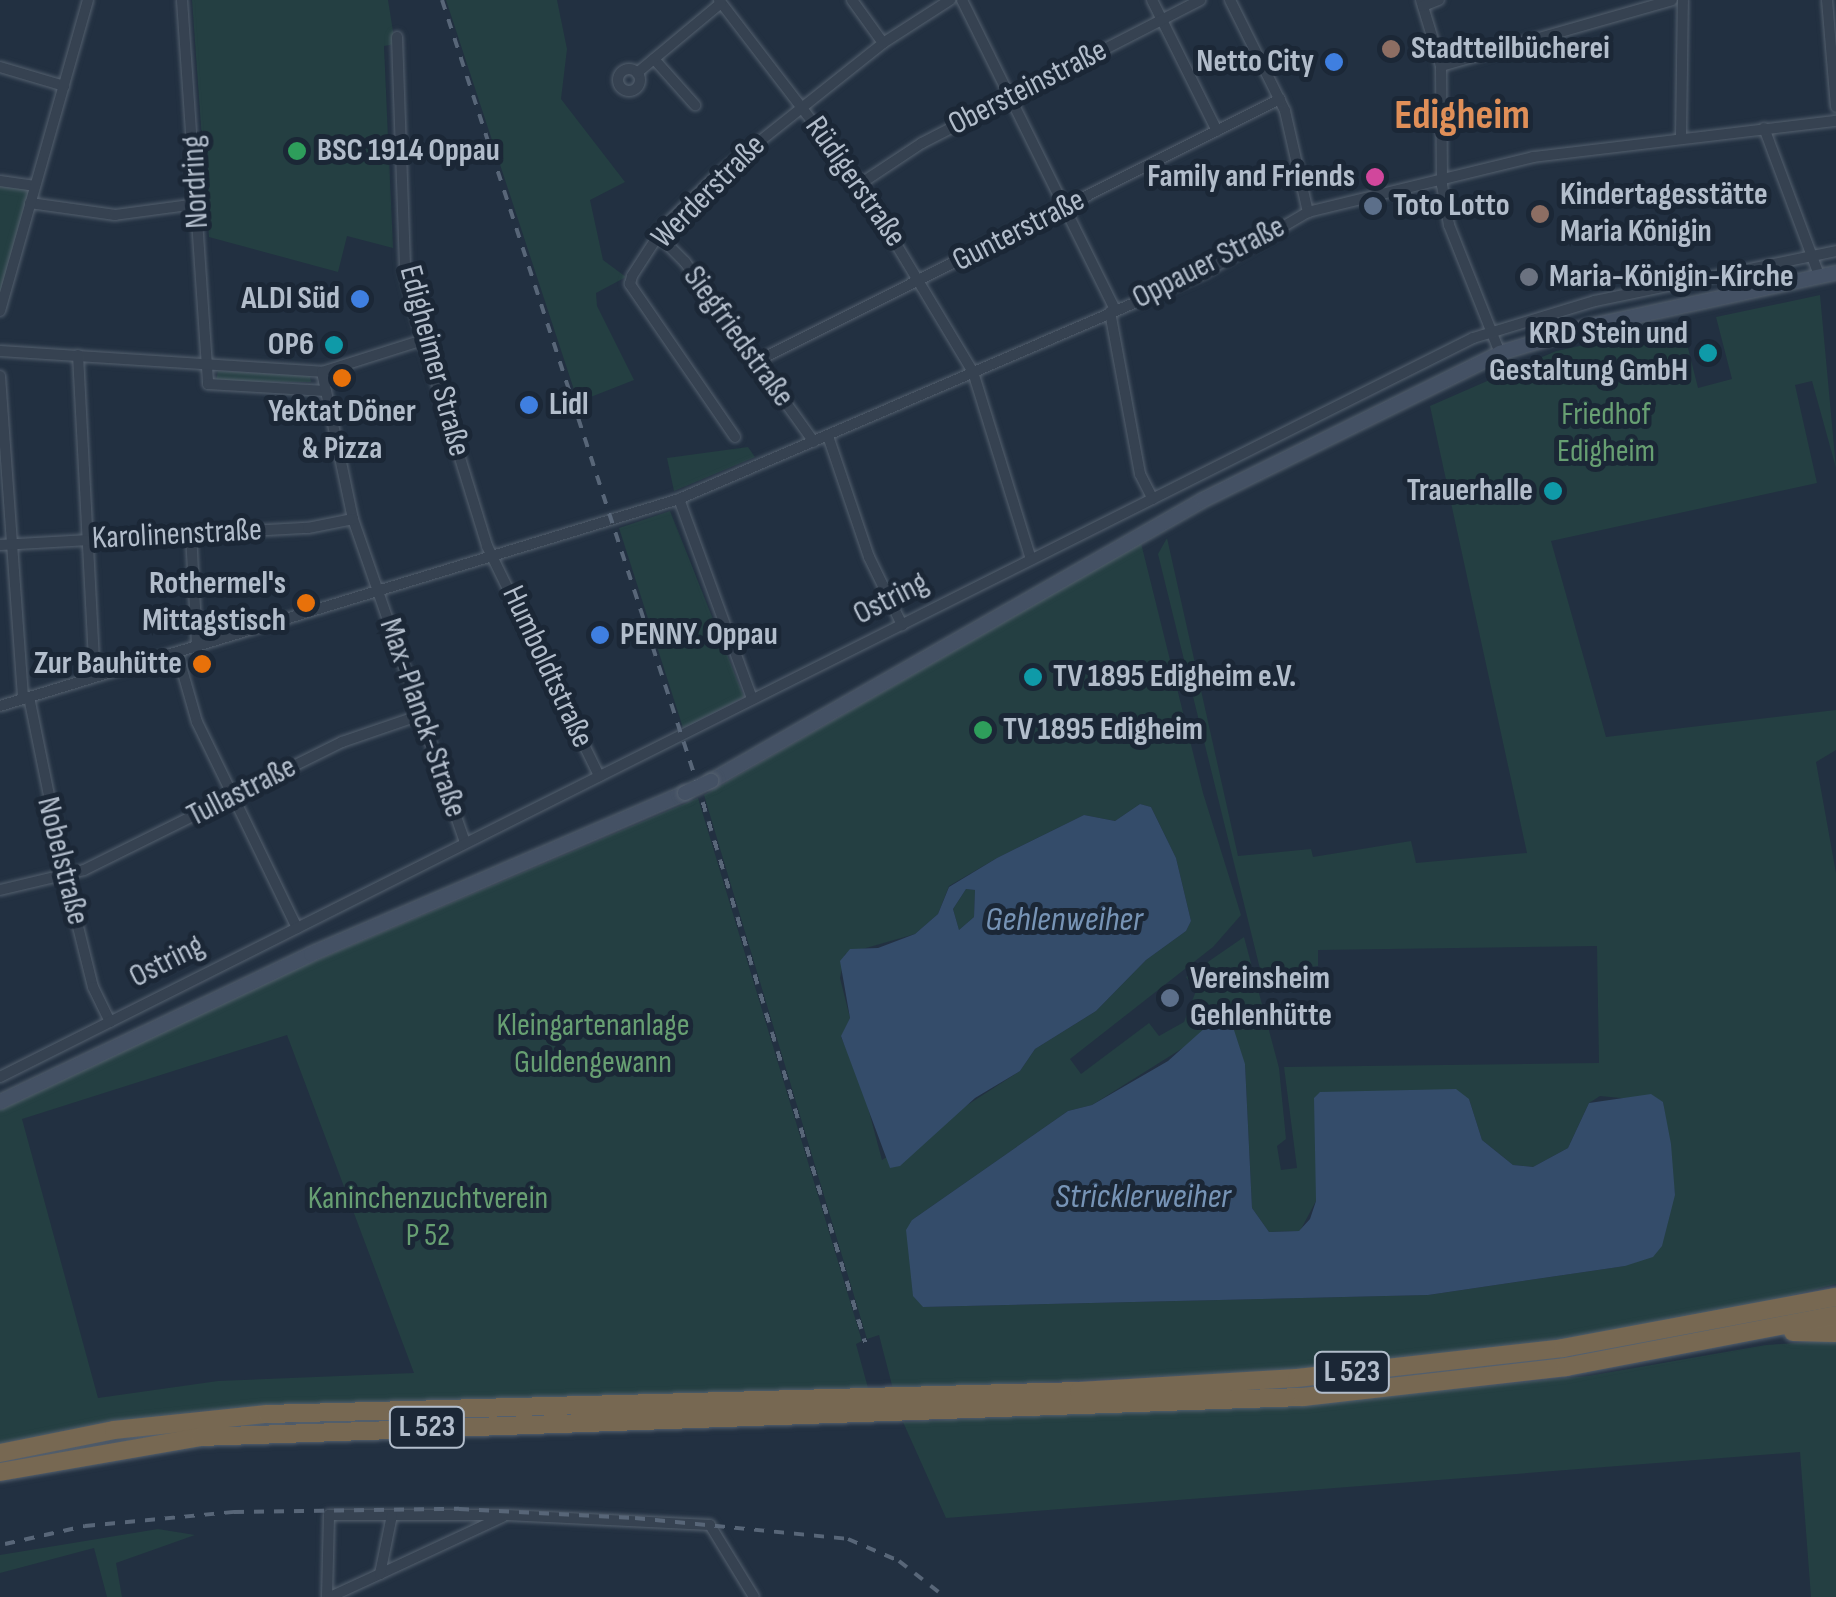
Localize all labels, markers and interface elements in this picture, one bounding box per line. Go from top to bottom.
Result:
place label: Stadtteilbücherei [1411,30,1610,68]
street label: Obersteinstraße [942,32,1114,144]
marker: Stadtteilbücherei [1380,38,1402,60]
place label: Netto City [1196,43,1314,81]
marker: Netto City [1323,51,1345,73]
district label: Edigheim [1394,91,1530,141]
street label: Rüdigerstraße [796,109,914,255]
street label: Werderstraße [644,127,774,257]
place label: BSC 1914 Oppau [317,132,500,170]
street label: Nordring [174,134,218,230]
marker: BSC 1914 Oppau [286,140,308,162]
place label: Family and Friends [1147,158,1355,196]
marker: Family and Friends [1364,166,1386,188]
place label: Kindertagesstätte Maria Königin [1560,177,1768,252]
street label: Gunterstraße [947,181,1091,281]
place label: Toto Lotto [1393,187,1510,225]
marker: Toto Lotto [1362,195,1384,217]
marker: Kindertagesstätte Maria Königin [1529,203,1551,225]
street label: Oppauer Straße [1126,208,1292,318]
place label: Maria-Königin-Kirche [1549,258,1794,296]
street label: Siegfriedstraße [674,259,802,415]
street label: Edigheimer Straße [390,261,478,461]
marker: Maria-Königin-Kirche [1518,266,1540,288]
place label: ALDI Süd [241,280,340,318]
marker: ALDI Süd [349,288,371,310]
place label: KRD Stein und Gestaltung GmbH [1489,316,1688,391]
place label: OP6 [268,326,314,364]
marker: OP6 [323,334,345,356]
marker: KRD Stein und Gestaltung GmbH [1697,342,1719,364]
marker: Yektat Döner & Pizza [331,367,353,389]
place label: Lidl [549,386,589,424]
place label: Yektat Döner & Pizza [268,394,416,469]
marker: Lidl [518,394,540,416]
park label: Friedhof Edigheim [1557,397,1655,472]
place label: Trauerhalle [1407,472,1533,510]
marker: Trauerhalle [1542,480,1564,502]
street label: Karolinenstraße [91,511,263,559]
street label: Ostring [847,564,935,634]
place label: Rothermel's Mittagstisch [142,566,286,641]
street label: Humboldtstraße [493,580,601,754]
marker: Rothermel's Mittagstisch [295,592,317,614]
street label: Max-Planck-Straße [370,614,474,822]
place label: PENNY. Oppau [620,616,778,654]
marker: PENNY. Oppau [589,624,611,646]
place label: Zur Bauhütte [34,645,182,683]
marker: Zur Bauhütte [191,653,213,675]
place label: TV 1895 Edigheim e.V. [1053,658,1296,696]
marker: TV 1895 Edigheim e.V. [1022,666,1044,688]
place label: TV 1895 Edigheim [1003,711,1203,749]
marker: TV 1895 Edigheim [972,719,994,741]
street label: Tullastraße [181,748,303,836]
street label: Nobelstraße [28,793,96,929]
water label: Gehlenweiher [985,899,1143,941]
street label: Ostring [123,927,211,997]
place label: Vereinsheim Gehlenhütte [1190,961,1332,1036]
marker: Vereinsheim Gehlenhütte [1159,987,1181,1009]
park label: Kleingartenanlage Guldengewann [496,1008,690,1083]
water label: Stricklerweiher [1055,1176,1231,1218]
park label: Kaninchenzuchtverein P 52 [308,1181,548,1256]
road number: L 523 [1312,1347,1392,1397]
road number: L 523 [387,1402,467,1452]

